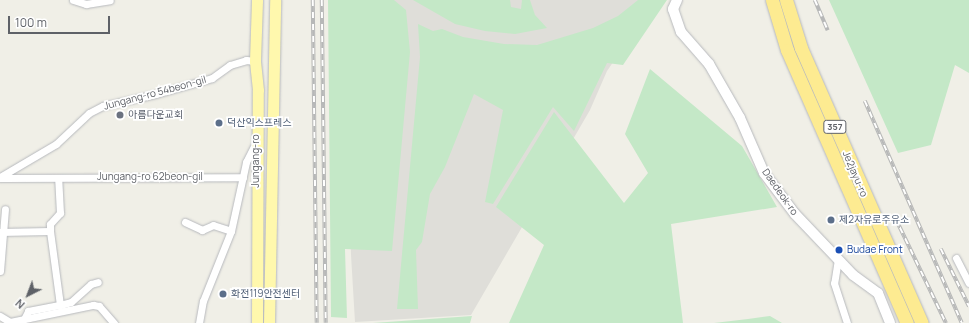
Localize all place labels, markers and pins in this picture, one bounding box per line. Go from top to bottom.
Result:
place label: 아름다운교회 [128,109,183,121]
marker: 아름다운교회 [115,110,125,120]
place label: 덕산익스프레스 [227,117,291,129]
marker: 덕산익스프레스 [214,118,224,128]
place label: 제2자유로주유소 [839,214,909,226]
marker: 제2자유로주유소 [826,215,836,225]
place label: Budae Front [847,244,903,256]
marker: Budae Front [834,245,844,255]
place label: 화전119안전센터 [231,288,300,300]
marker: 화전119안전센터 [218,289,228,299]

